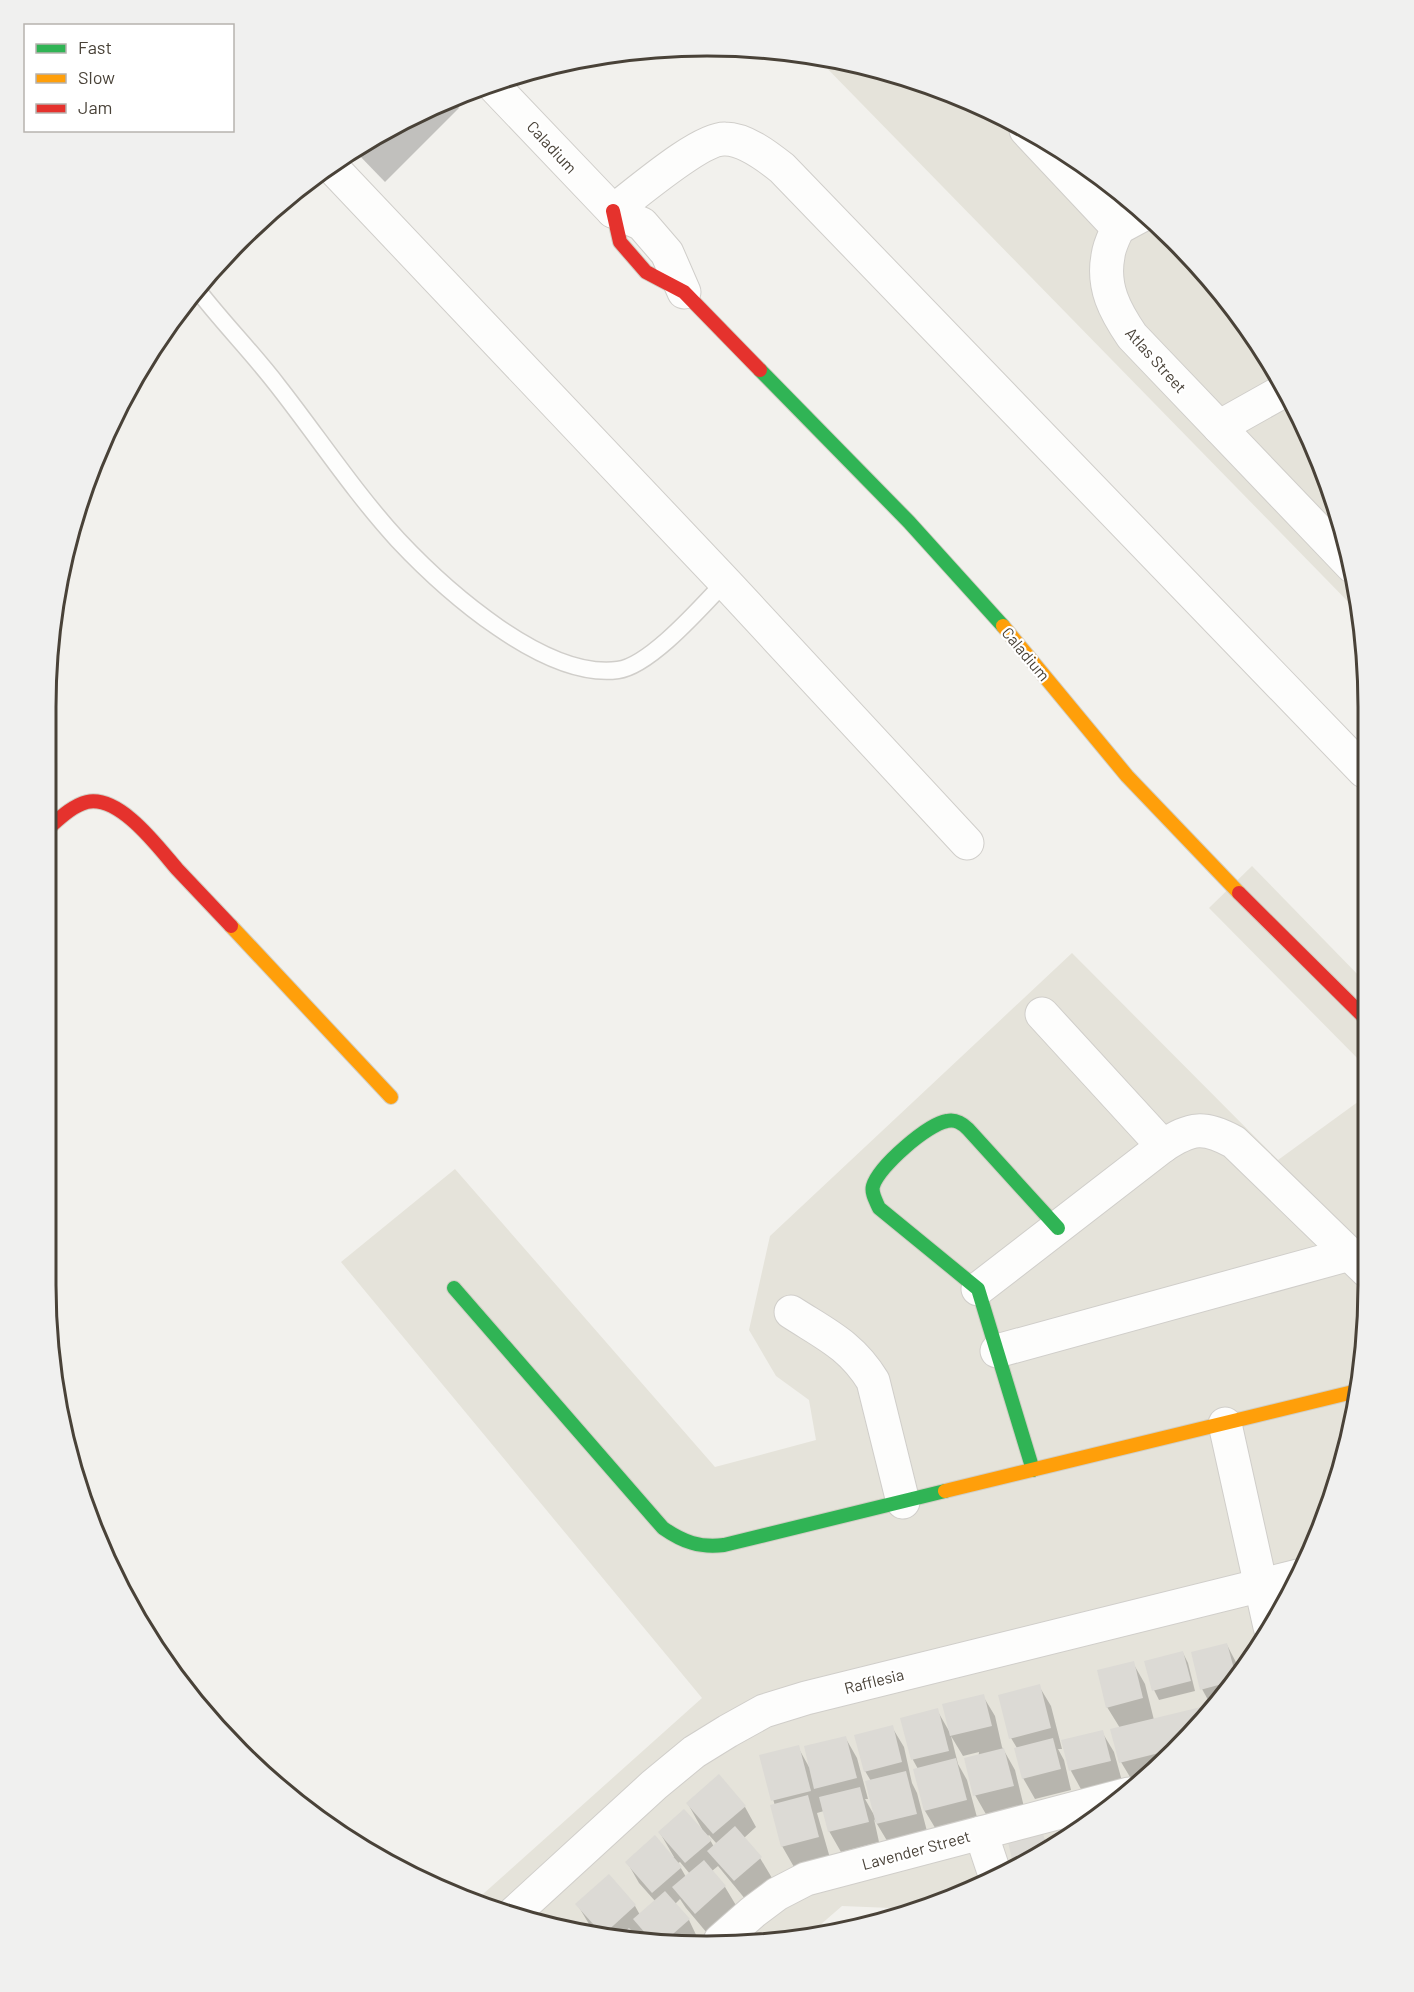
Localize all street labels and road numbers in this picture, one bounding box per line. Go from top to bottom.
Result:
street label: Caladium [524,117,581,177]
street label: Atlas Street [1122,323,1191,396]
street label: Caladium [998,623,1054,684]
street label: Rafflesia [842,1664,906,1697]
street label: Lavender Street [860,1826,972,1873]

